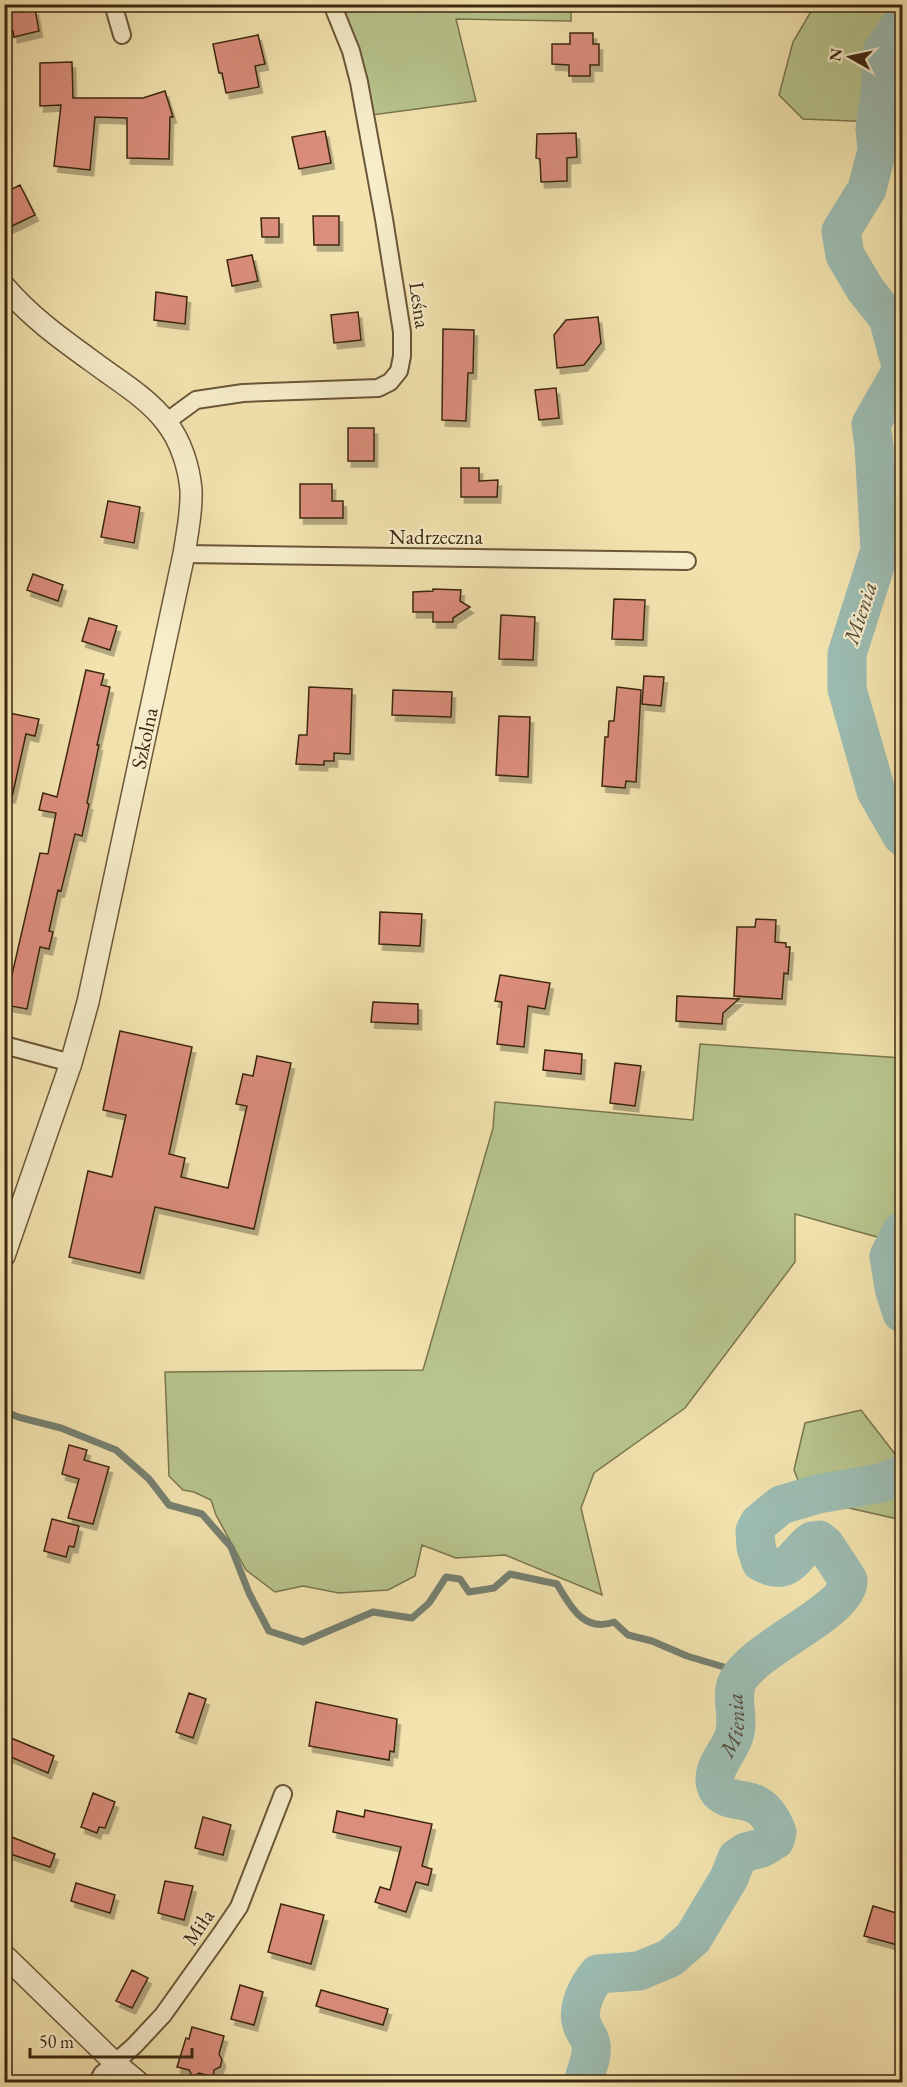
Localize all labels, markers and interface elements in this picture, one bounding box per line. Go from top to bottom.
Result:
north arrow [820,27,880,87]
text: N [824,47,847,63]
street label: Leśna [403,280,437,331]
street label: Nadrzeczna [389,523,484,550]
water label: Mienia [836,578,884,650]
street label: Szkolna [124,704,164,771]
water label: Mienia [711,1693,751,1764]
street label: Miła [176,1903,220,1950]
scale bar [30,2021,192,2059]
text: 50 m [39,2030,74,2053]

